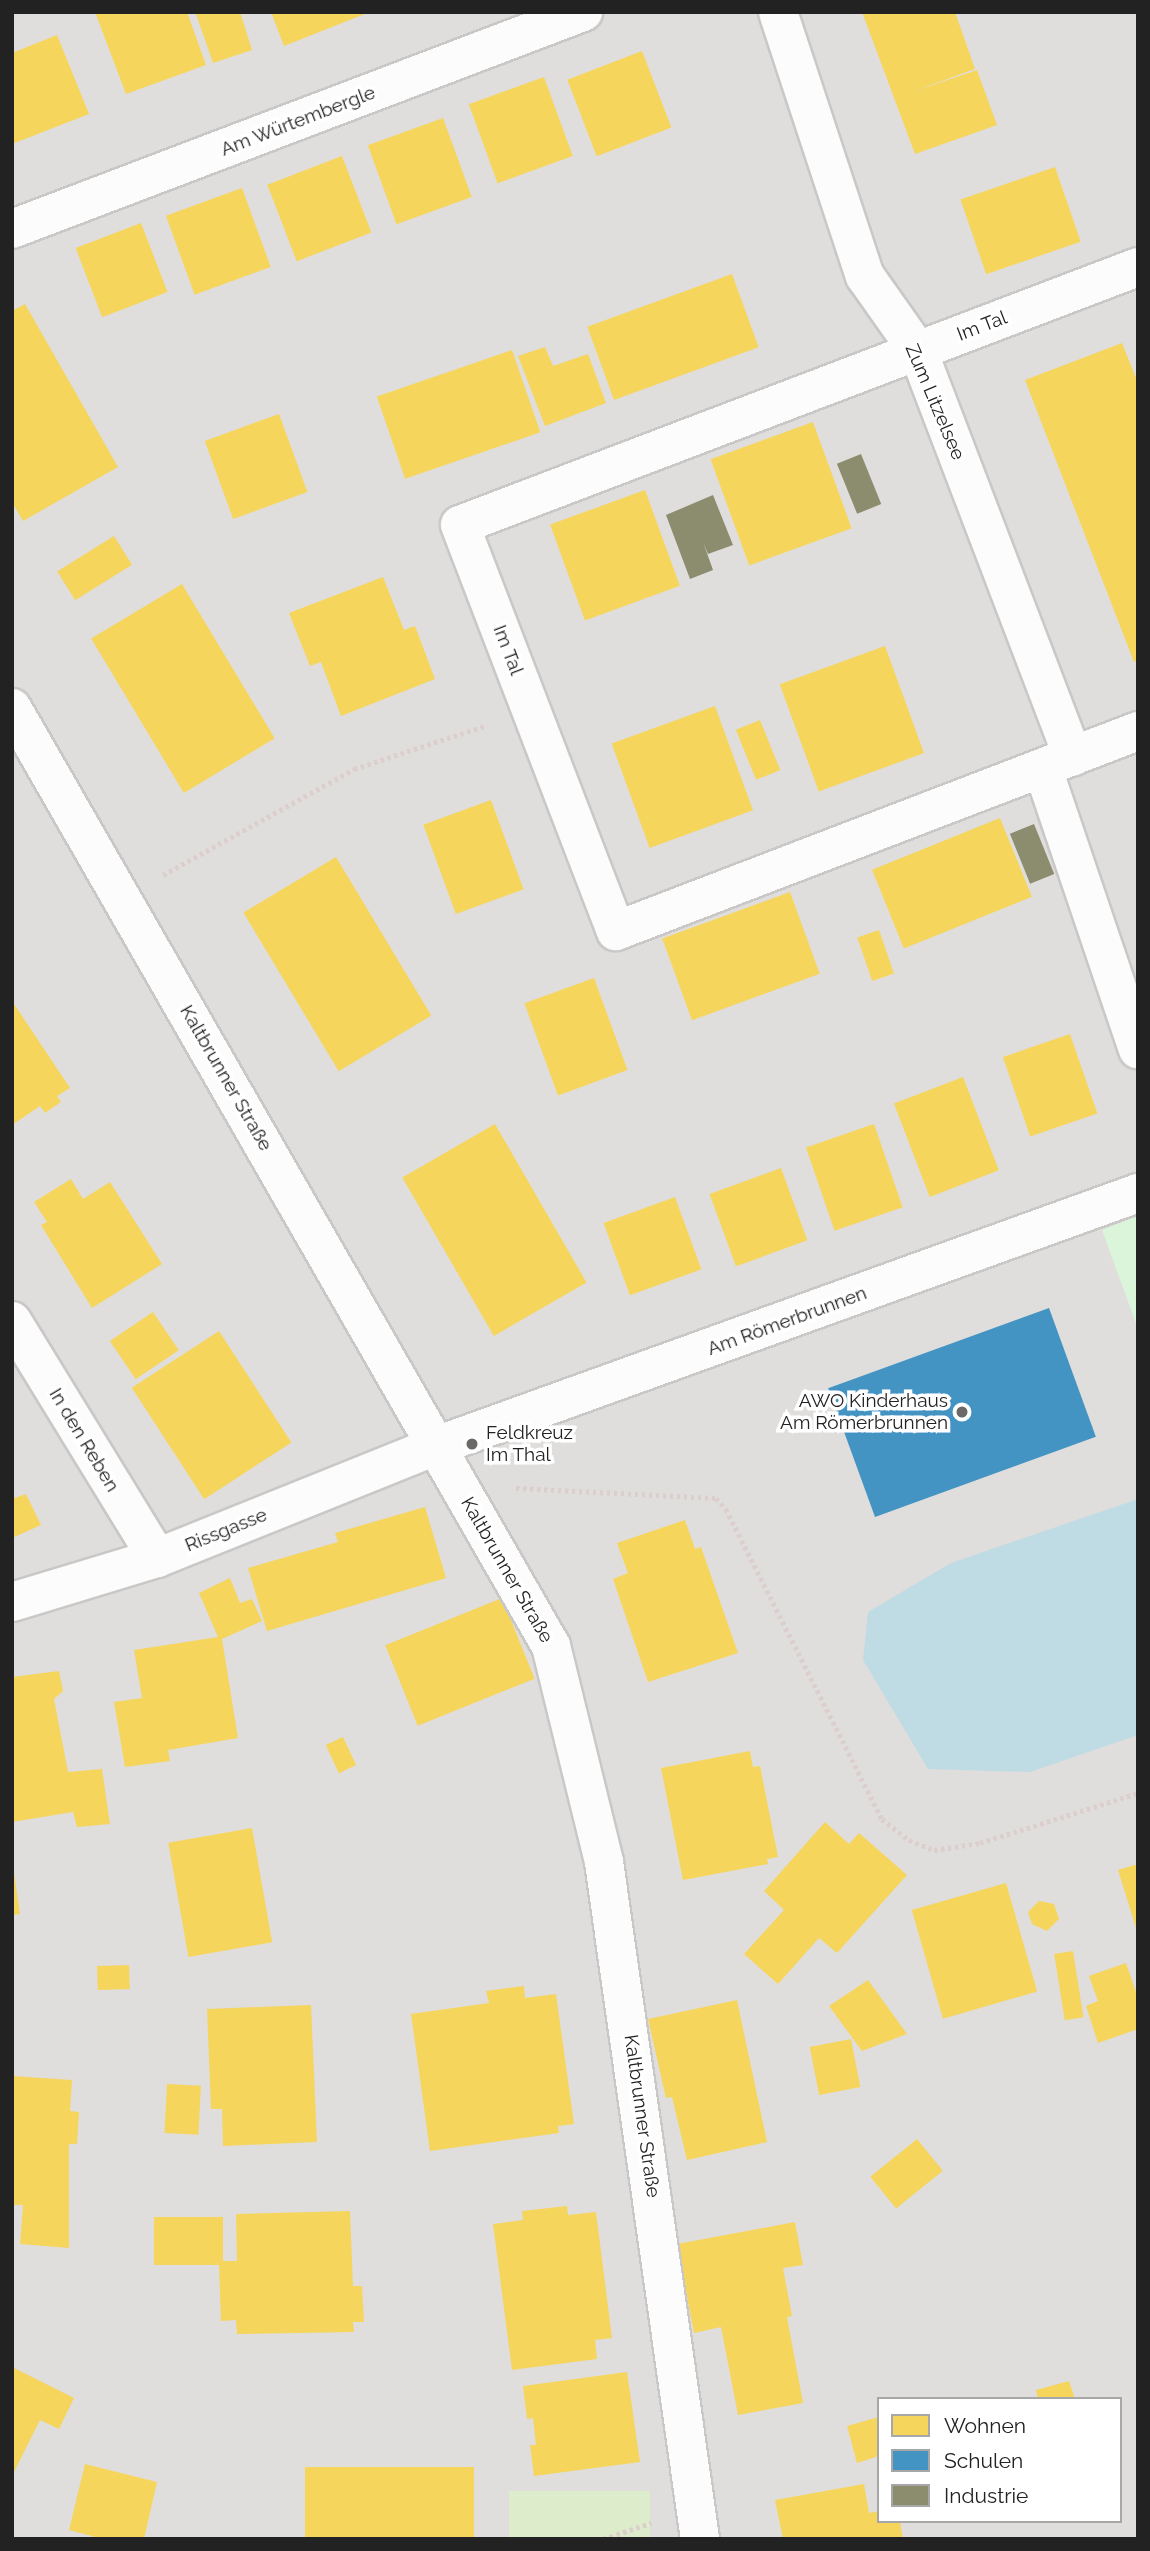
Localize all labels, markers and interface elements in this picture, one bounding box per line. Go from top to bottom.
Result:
street label: Am Würtembergle [217,81,379,161]
street label: Im Tal [954,306,1010,346]
street label: Zum Litzelsee [900,341,970,463]
street label: Im Tal [488,622,528,678]
street label: Kaltbrunner Straße [175,1001,277,1155]
street label: Am Römerbrunnen [704,1282,870,1360]
street label: In den Reben [44,1384,124,1496]
place label: AWO Kinderhaus Am Römerbrunnen [780,1390,948,1434]
marker: AWO Kinderhaus Am Römerbrunnen [954,1404,970,1420]
place label: Feldkreuz Im Thal [486,1422,573,1466]
marker: Feldkreuz Im Thal [464,1436,480,1452]
street label: Kaltbrunner Straße [456,1493,558,1647]
street label: Rissgasse [182,1503,270,1557]
street label: Kaltbrunner Straße [619,2033,665,2199]
legend [877,2397,1122,2523]
text: Wohnen [944,2413,1026,2438]
text: Schulen [944,2448,1023,2473]
text: Industrie [944,2483,1028,2508]

